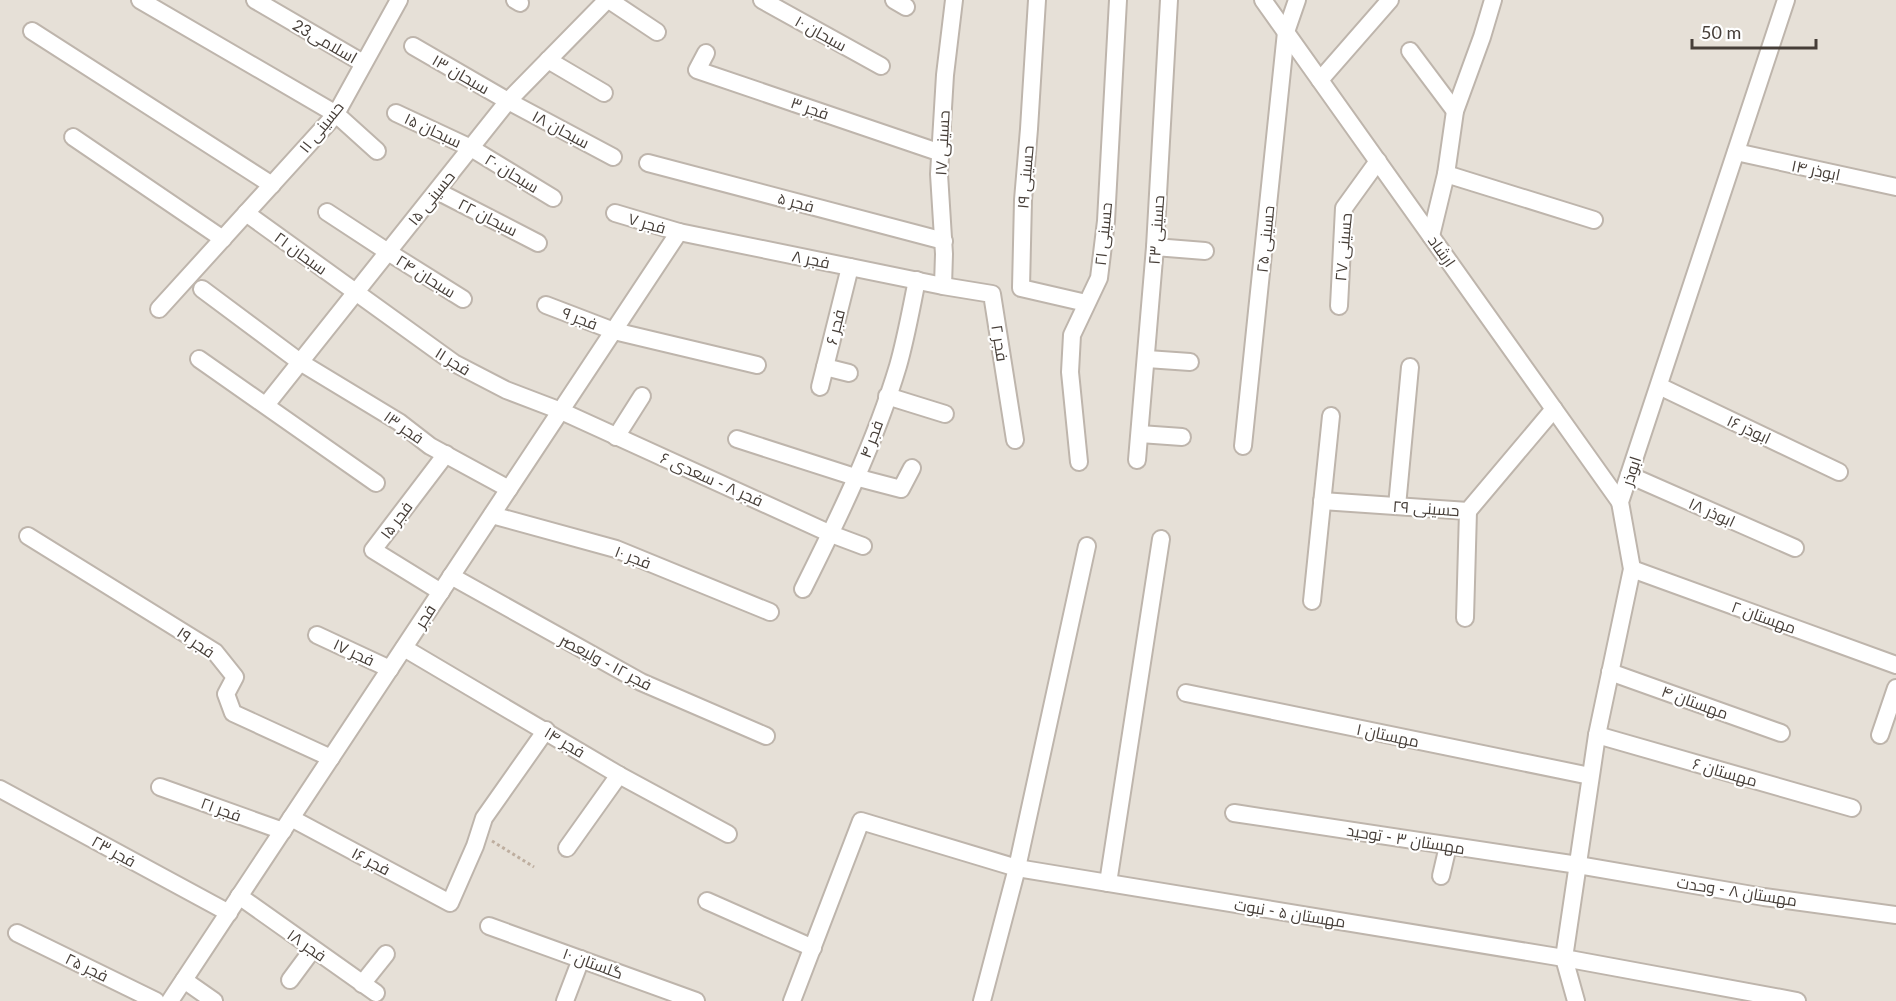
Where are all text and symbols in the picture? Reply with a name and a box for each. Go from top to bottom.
street label: سبحان ۱۰ [791,11,850,56]
scale bar [1692,12,1816,50]
street label: اسلامی23 [289,15,361,68]
text: 50 m [1701,21,1741,43]
street label: سبحان ۱۳ [428,50,493,99]
street label: فجر ۳ [788,92,832,124]
street label: حسینی ۱۱ [294,97,348,157]
street label: سبحان ۱۸ [528,106,593,153]
street label: سبحان ۱۵ [401,108,465,153]
street label: حسینی ۱۷ [930,110,955,176]
street label: حسینی ۱۹ [1012,144,1039,210]
street label: سبحان ۲۰ [481,149,543,198]
street label: ابوذر ۱۴ [1790,155,1842,185]
street label: حسینی ۱۵ [403,167,460,230]
street label: فجر ۵ [776,188,816,216]
street label: سبحان ۲۲ [455,194,521,241]
street label: حسینی ۲۳ [1144,195,1169,265]
street label: حسینی ۲۱ [1090,201,1117,267]
street label: حسینی ۲۵ [1252,204,1279,274]
street label: فجر ۷ [626,208,668,238]
street label: حسینی ۲۷ [1330,212,1357,282]
street label: سبحان ۲۱ [270,227,331,280]
street label: ارشاد [1424,231,1460,271]
street label: فجر ۸ [790,245,832,273]
street label: سبحان ۲۴ [392,250,459,303]
street label: فجر ۹ [559,302,601,334]
street label: فجر ۶ [821,307,849,347]
street label: فجر ۲ [987,323,1013,363]
street label: فجر ۱۱ [432,342,474,380]
street label: فجر ۱۳ [380,406,428,448]
street label: ابوذر ۱۶ [1724,410,1774,448]
street label: فجر ۴ [855,417,887,461]
street label: فجر ۸ - سعدی ۶ [657,447,767,512]
street label: ابوذر [1617,454,1645,489]
street label: ابوذر ۱۸ [1686,493,1738,531]
street label: حسینی ۲۹ [1392,496,1460,521]
street label: فجر ۱۵ [375,497,417,543]
street label: فجر ۱۰ [612,541,654,573]
street label: مهستان ۲ [1729,596,1799,639]
street label: فجر [409,600,440,632]
street label: فجر ۱۹ [173,622,219,662]
street label: فجر ۱۲ - ولیعصر [556,629,656,695]
street label: فجر ۱۷ [330,634,378,670]
street label: مهستان ۴ [1659,681,1731,724]
street label: مهستان ۱ [1355,719,1421,752]
street label: فجر ۱۴ [541,722,589,762]
street label: مهستان ۶ [1690,753,1760,792]
street label: فجر ۲۱ [198,792,244,826]
street label: مهستان ۳ - توحید [1345,820,1467,859]
street label: فجر ۲۳ [88,831,140,871]
street label: فجر ۱۶ [348,843,394,879]
street label: مهستان ۸ - وحدت [1675,872,1799,911]
street label: مهستان ۵ - نبوت [1233,894,1347,933]
street label: فجر ۱۸ [284,924,330,966]
street label: گلستان ۱۰ [560,943,626,984]
street label: فجر ۲۵ [62,948,112,986]

